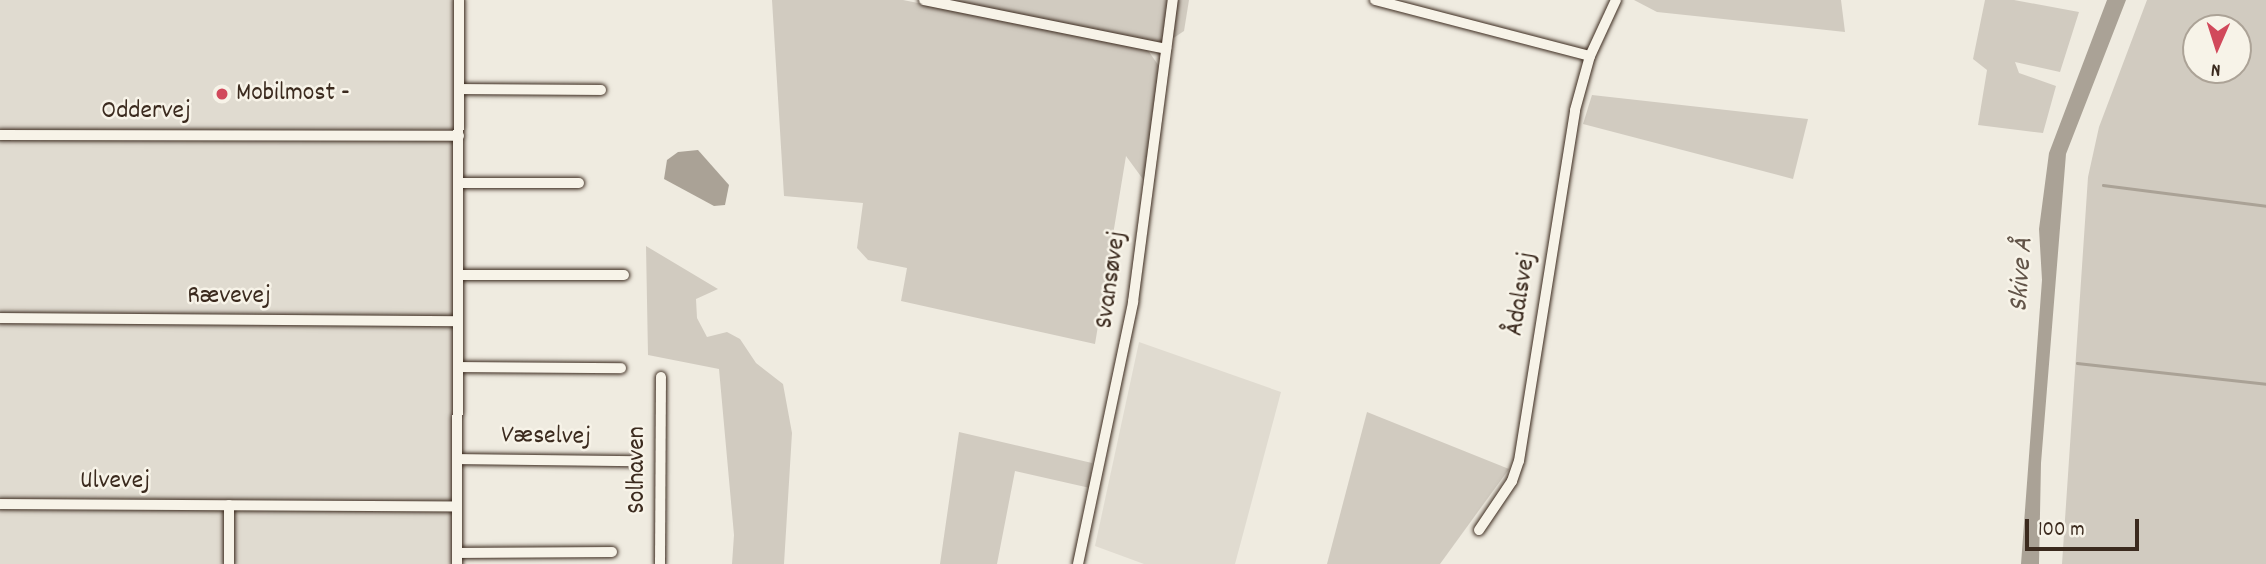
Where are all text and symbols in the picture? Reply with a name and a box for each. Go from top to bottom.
north arrow [2182,14,2252,84]
text: N [2211,55,2221,82]
place label: Mobilmost - [236,78,350,110]
marker: Mobilmost - [214,86,230,102]
street label: Oddervej [101,96,191,128]
street label: Svansøvej [1090,229,1134,331]
water label: Skive Å [2004,237,2042,313]
street label: Ådalsvej [1500,250,1544,338]
street label: Rævevej [187,281,271,313]
street label: Væselvej [501,421,591,453]
street label: Solhaven [622,426,654,514]
street label: Ulvevej [80,466,150,498]
scale bar [2028,504,2142,548]
text: 100 m [2038,516,2085,546]

